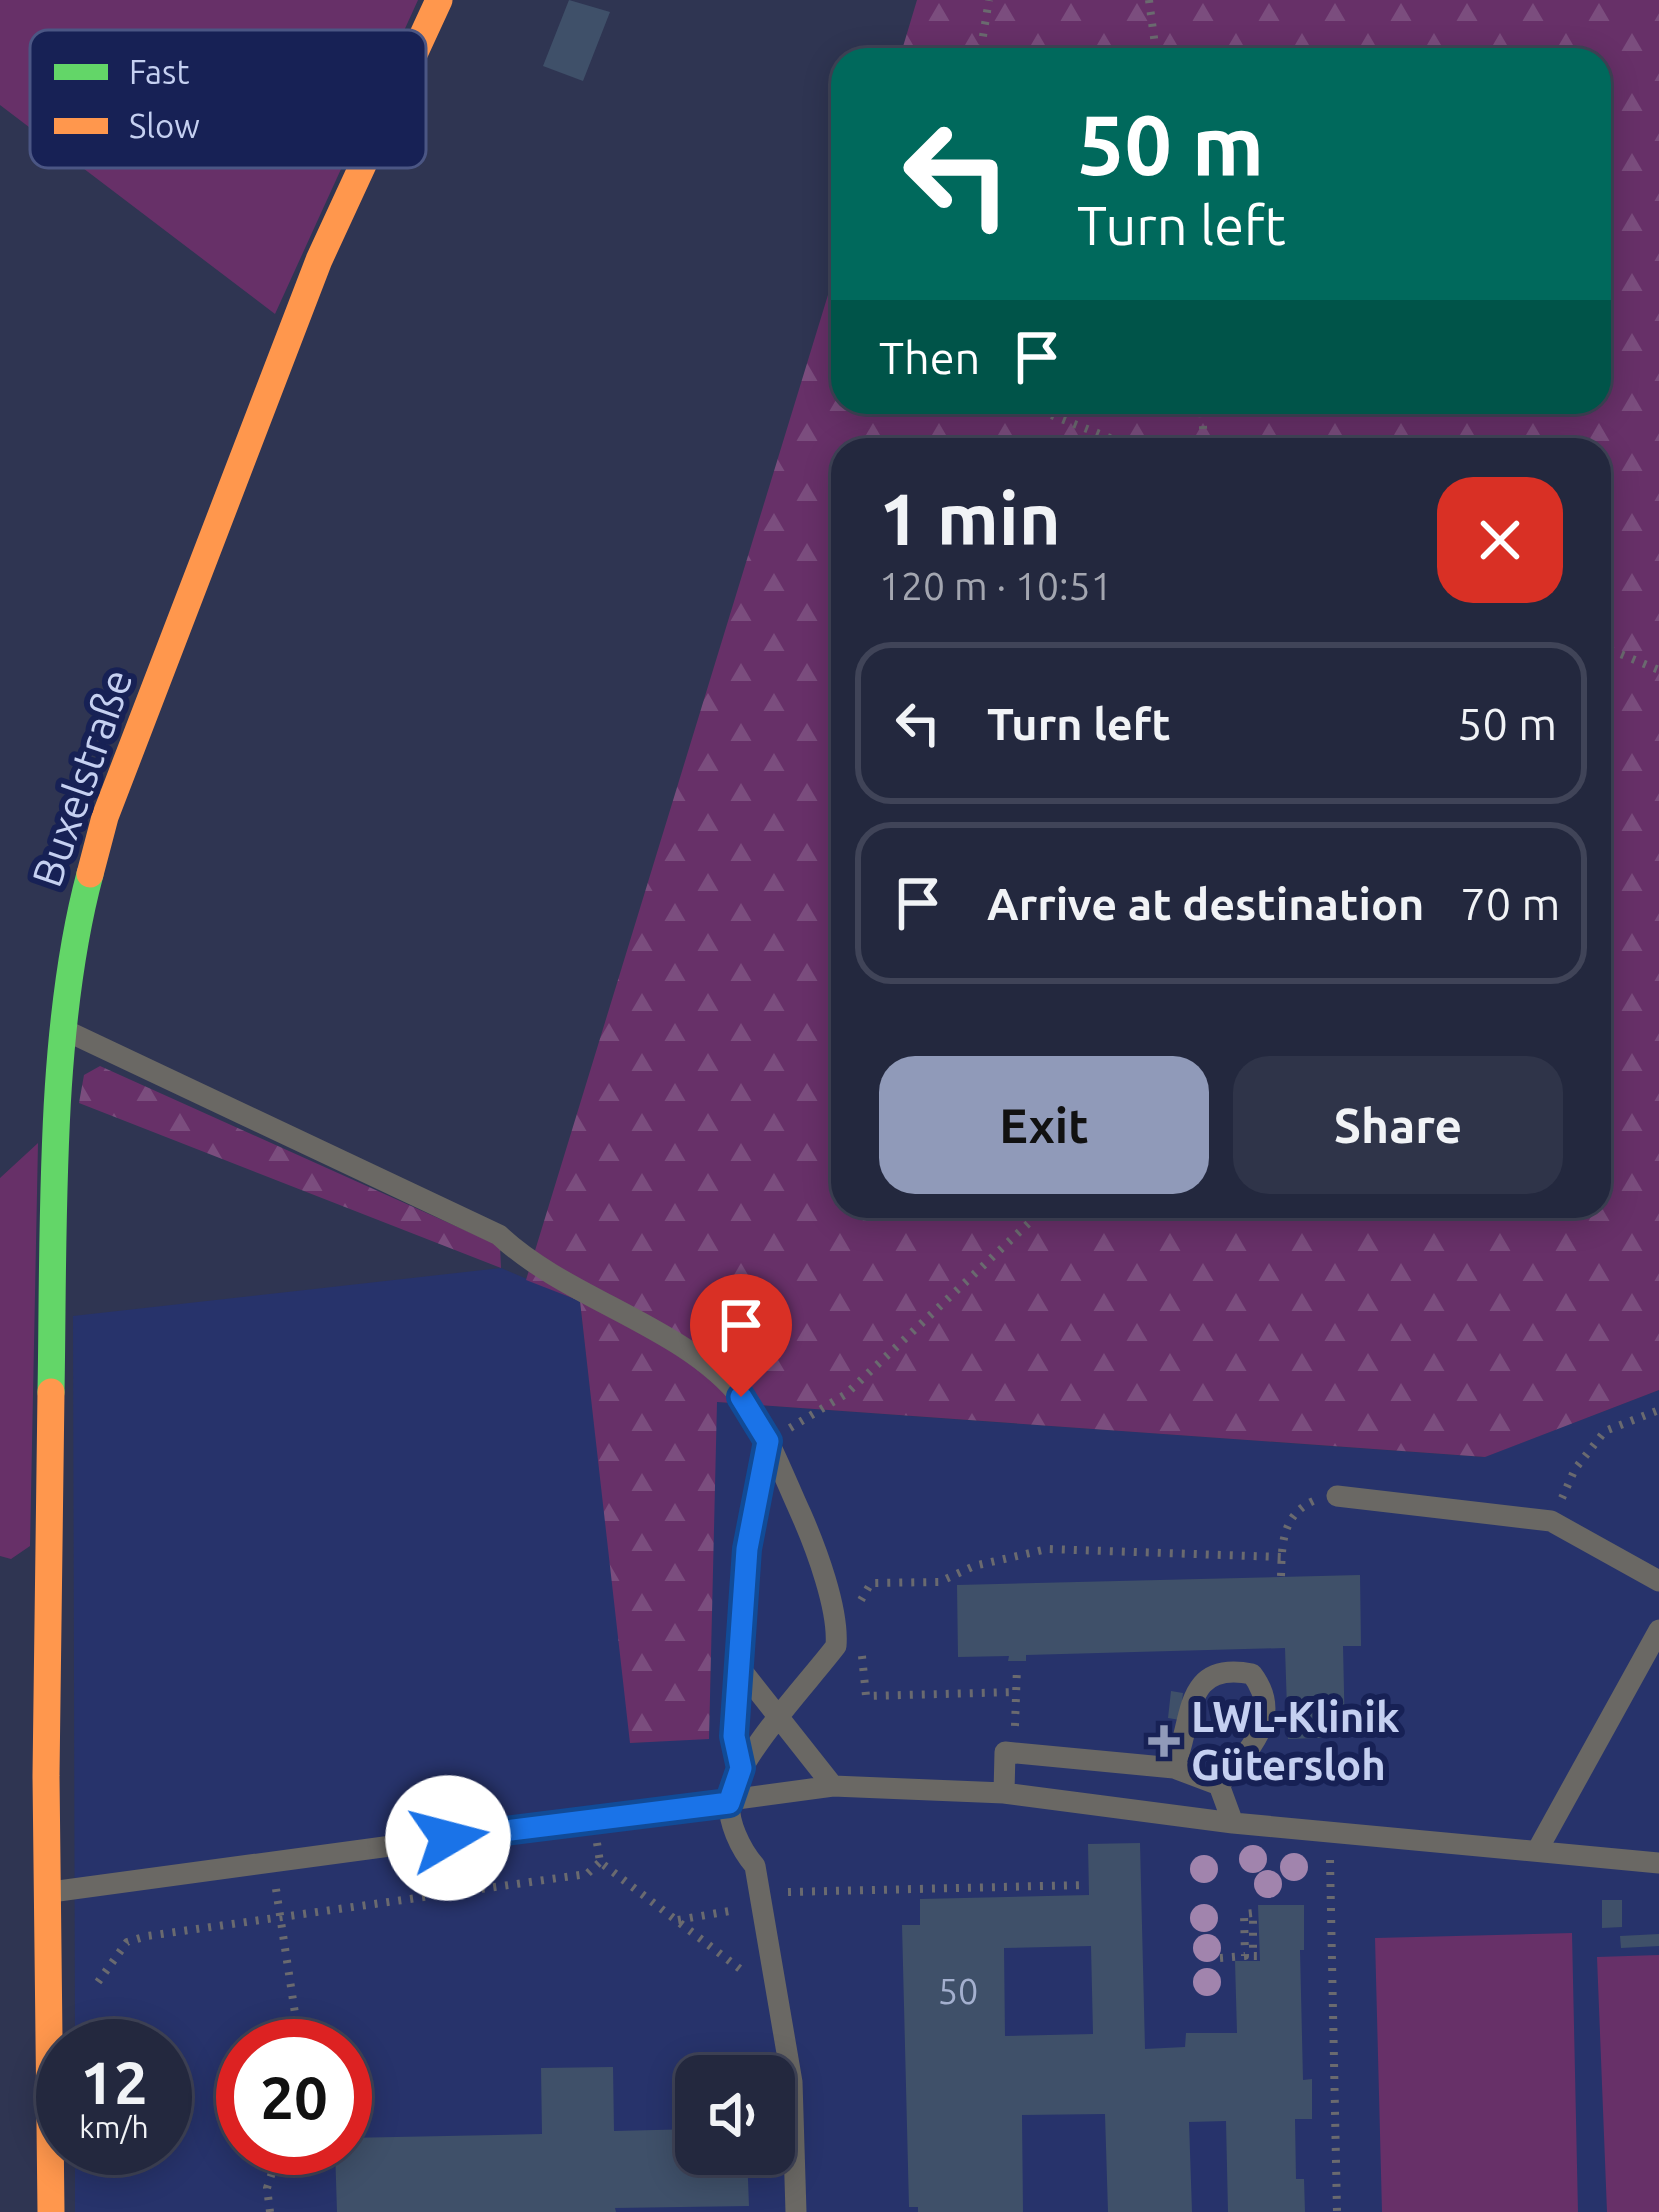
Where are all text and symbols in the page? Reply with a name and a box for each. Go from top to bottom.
legend [30,30,426,168]
text: Fast [129,53,189,90]
icon: left [879,96,1035,252]
text: 50 m [1077,97,1264,191]
text: Slow [129,107,200,144]
text: Turn left [1077,195,1286,255]
icon: arrive [1004,324,1070,390]
text: Then [879,332,980,383]
button: close [1437,477,1563,603]
text: 1 min [879,478,1061,559]
text: 120 m · 10:51 [879,564,1113,607]
street label: Buxelstraße [22,663,141,892]
icon: left [885,690,951,756]
text: Turn left [987,698,1171,749]
text: 50 m [1457,698,1557,749]
icon: arrive [885,870,951,936]
text: Arrive at destination [987,878,1424,929]
text: 70 m [1460,878,1560,929]
button: Exit [879,1056,1209,1194]
button: Share [1233,1056,1563,1194]
pin [690,1274,792,1397]
icon: arrive [708,1292,774,1358]
place label: LWL-Klinik Gütersloh [1191,1693,1400,1788]
marker: LWL-Klinik Gütersloh [1148,1725,1180,1757]
position arrow [385,1775,511,1901]
house number: 50 [938,1970,978,2011]
speed limit sign: 20 [216,2019,372,2175]
text: 12 [80,2048,148,2115]
map controls [675,2055,795,2175]
button: sound [675,2055,795,2175]
text: km/h [79,2110,149,2144]

